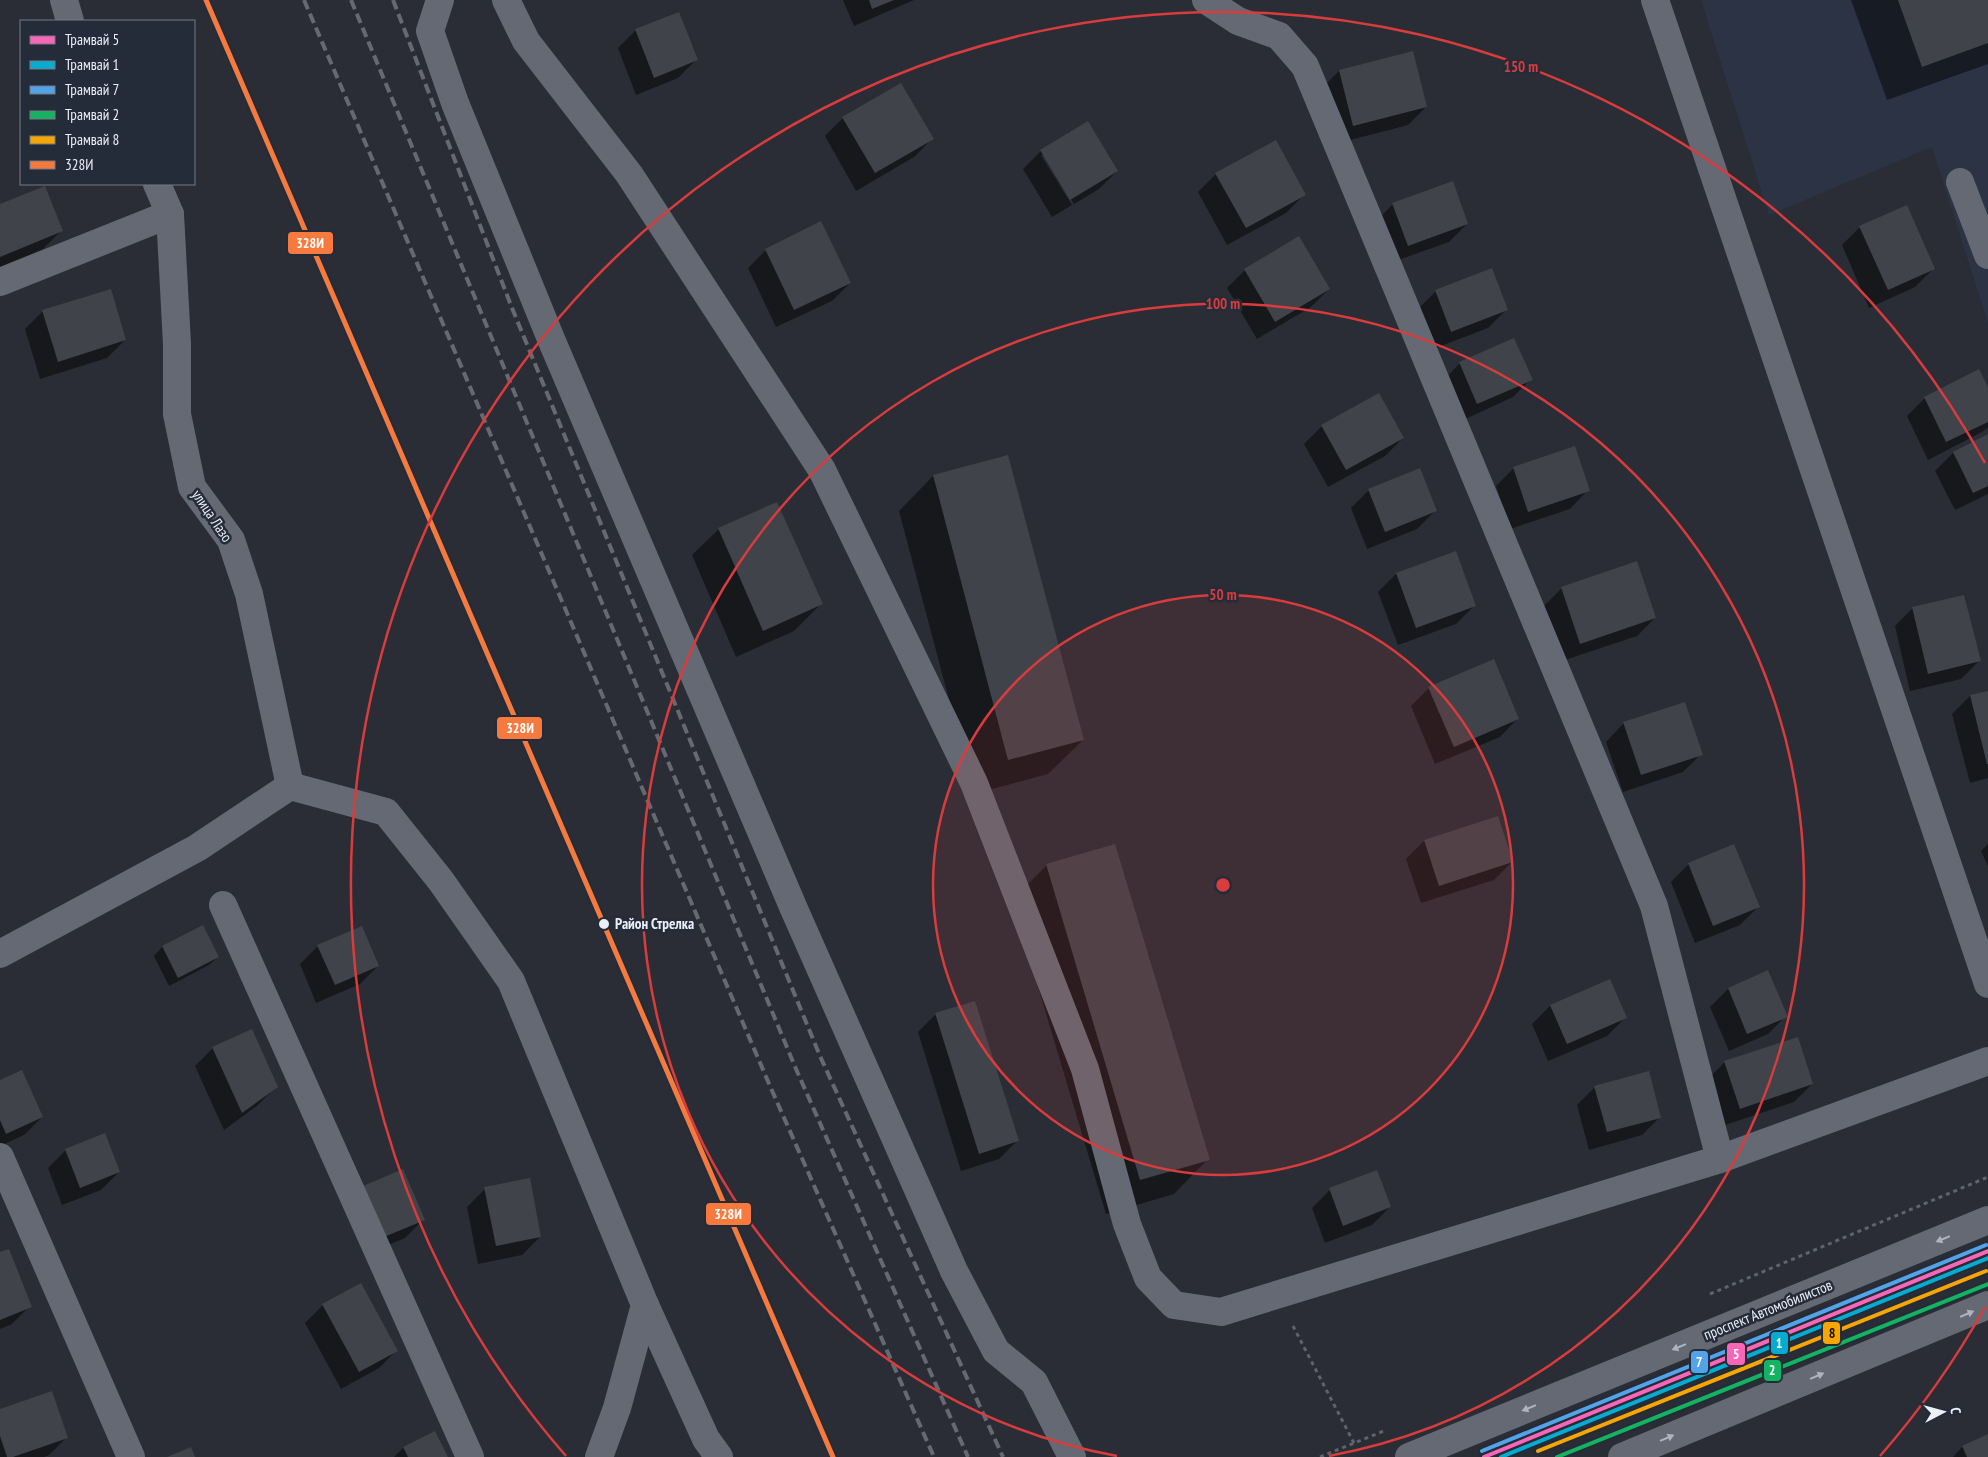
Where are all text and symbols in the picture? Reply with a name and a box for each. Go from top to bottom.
legend [20,20,195,185]
text: Трамвай 5 [65,30,119,49]
text: Трамвай 1 [65,55,119,74]
text: 150 m [1504,57,1538,76]
text: Трамвай 7 [65,80,119,99]
text: Трамвай 2 [65,105,119,124]
text: Трамвай 8 [65,130,119,149]
text: 328И [65,155,93,174]
line badge: 328И [287,231,334,255]
text: 328И [296,234,324,252]
text: 100 m [1206,294,1240,313]
street label: улица Лазо [188,486,237,546]
text: 50 m [1209,585,1237,604]
line badge: 328И [496,716,543,740]
text: 328И [506,719,534,737]
centre of rings [1214,876,1232,894]
place label: Район Стрелка [615,914,694,933]
marker: Район Стрелка [597,917,611,931]
line badge: 328И [705,1202,752,1226]
text: 328И [714,1205,742,1223]
one-way arrow [1936,1235,1950,1243]
street label: проспект Автомобилистов [1701,1275,1835,1344]
one-way arrow [1960,1310,1975,1317]
line badge: 8 [1822,1321,1841,1345]
text: 8 [1829,1324,1835,1342]
line badge: 1 [1770,1331,1789,1355]
text: 1 [1776,1334,1782,1352]
line badge: 5 [1726,1342,1746,1366]
one-way arrow [1672,1343,1686,1351]
text: 5 [1733,1345,1739,1363]
line badge: 7 [1690,1350,1709,1374]
text: 7 [1696,1353,1703,1371]
line badge: 2 [1763,1359,1782,1382]
text: 2 [1769,1361,1775,1379]
one-way arrow [1810,1372,1825,1380]
north arrow [1918,1387,1968,1437]
one-way arrow [1522,1405,1536,1413]
text: С [1947,1407,1965,1415]
one-way arrow [1660,1434,1674,1442]

